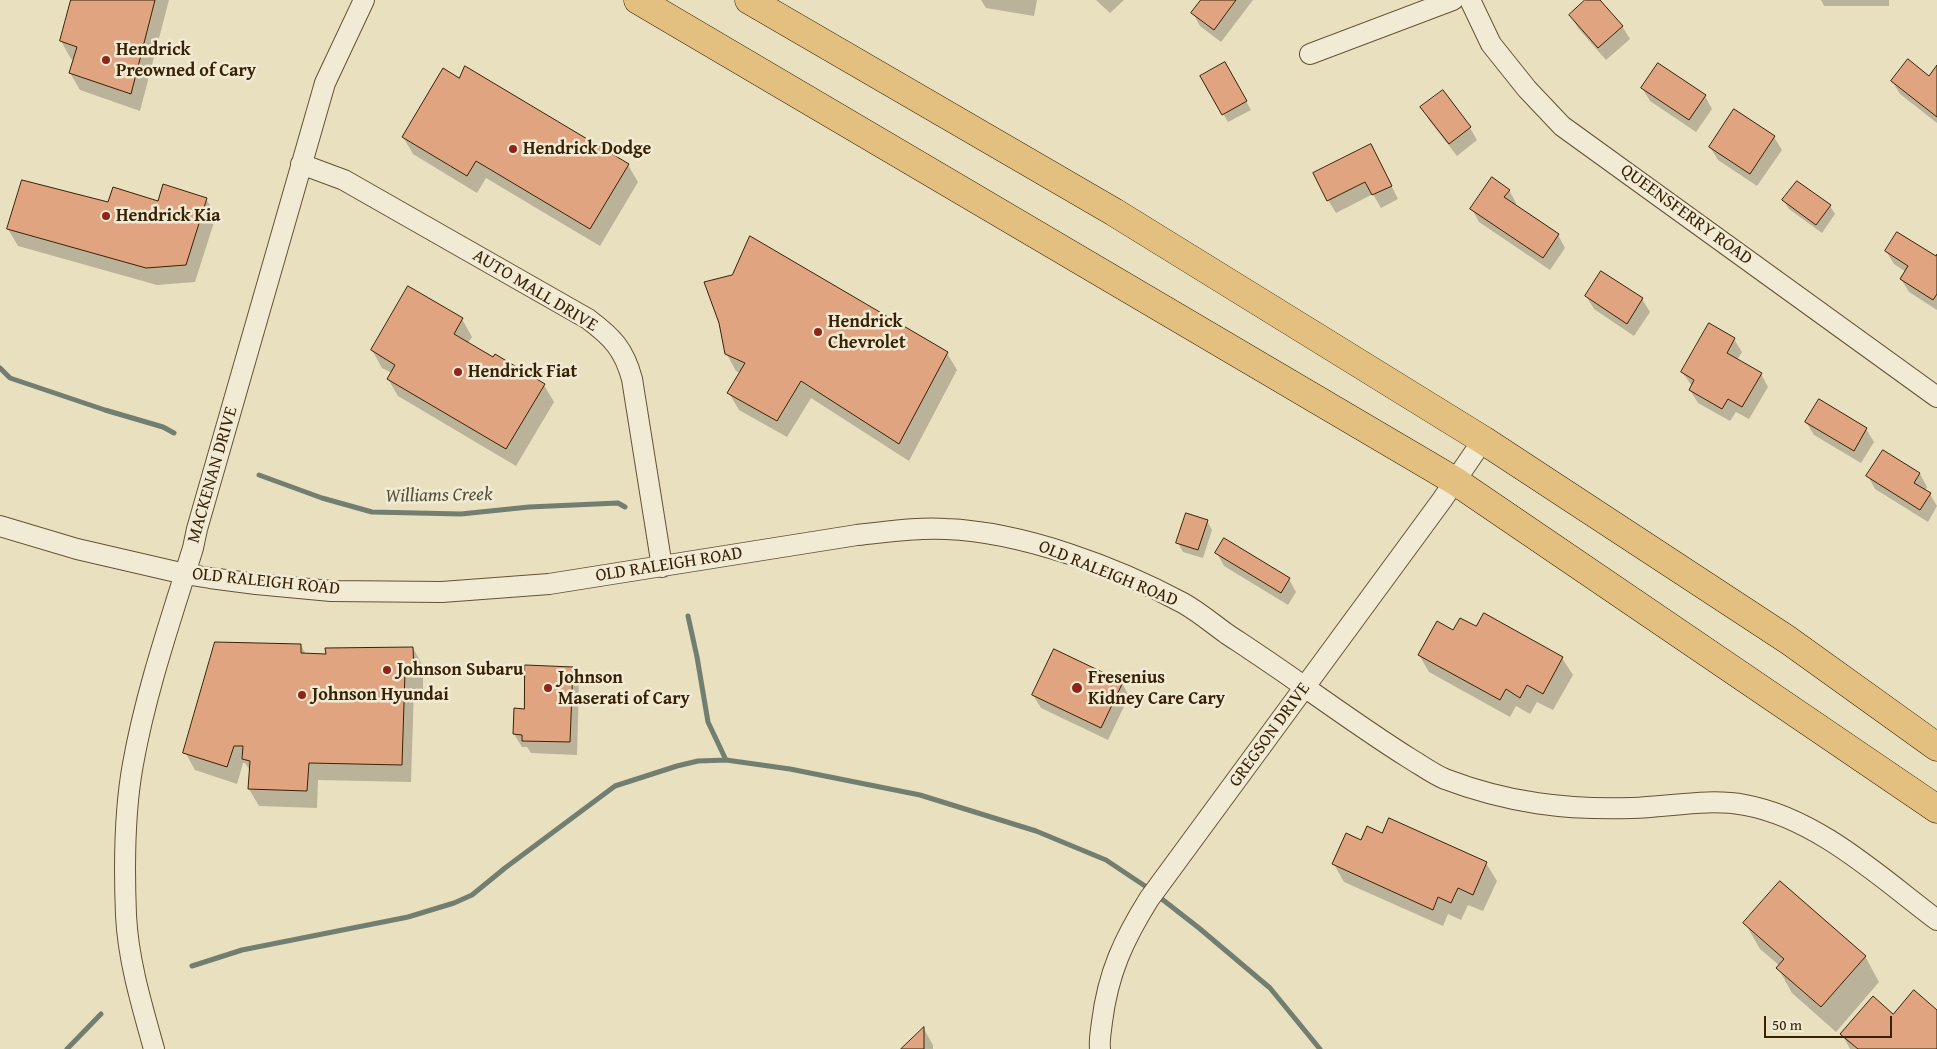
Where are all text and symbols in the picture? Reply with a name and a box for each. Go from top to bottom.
place label: Hendrick Preowned of Cary [116,39,256,82]
marker: Hendrick Preowned of Cary [100,54,112,66]
place label: Hendrick Dodge [523,138,651,160]
marker: Hendrick Dodge [507,143,519,155]
street label: QUEENSFERRY ROAD [1616,160,1756,270]
place label: Hendrick Kia [116,205,221,227]
marker: Hendrick Kia [100,210,112,222]
street label: AUTO MALL DRIVE [469,245,601,337]
place label: Hendrick Chevrolet [828,311,906,354]
marker: Hendrick Chevrolet [812,326,824,338]
place label: Hendrick Fiat [468,361,577,383]
marker: Hendrick Fiat [452,366,464,378]
street label: MACKENAN DRIVE [183,404,243,546]
water label: Williams Creek [385,484,493,508]
street label: OLD RALEIGH ROAD [1035,536,1181,612]
street label: OLD RALEIGH ROAD [594,543,744,587]
street label: OLD RALEIGH ROAD [191,564,341,600]
place label: Johnson Subaru [397,659,523,681]
marker: Johnson Subaru [381,664,393,676]
place label: Johnson Maserati of Cary [558,667,690,710]
place label: Fresenius Kidney Care Cary [1088,667,1225,710]
street label: GREGSON DRIVE [1225,679,1315,791]
marker: Fresenius Kidney Care Cary [1070,681,1084,695]
marker: Johnson Maserati of Cary [542,682,554,694]
place label: Johnson Hyundai [312,684,449,706]
marker: Johnson Hyundai [296,689,308,701]
scale bar [1767,1006,1894,1038]
text: 50 m [1772,1014,1802,1035]

